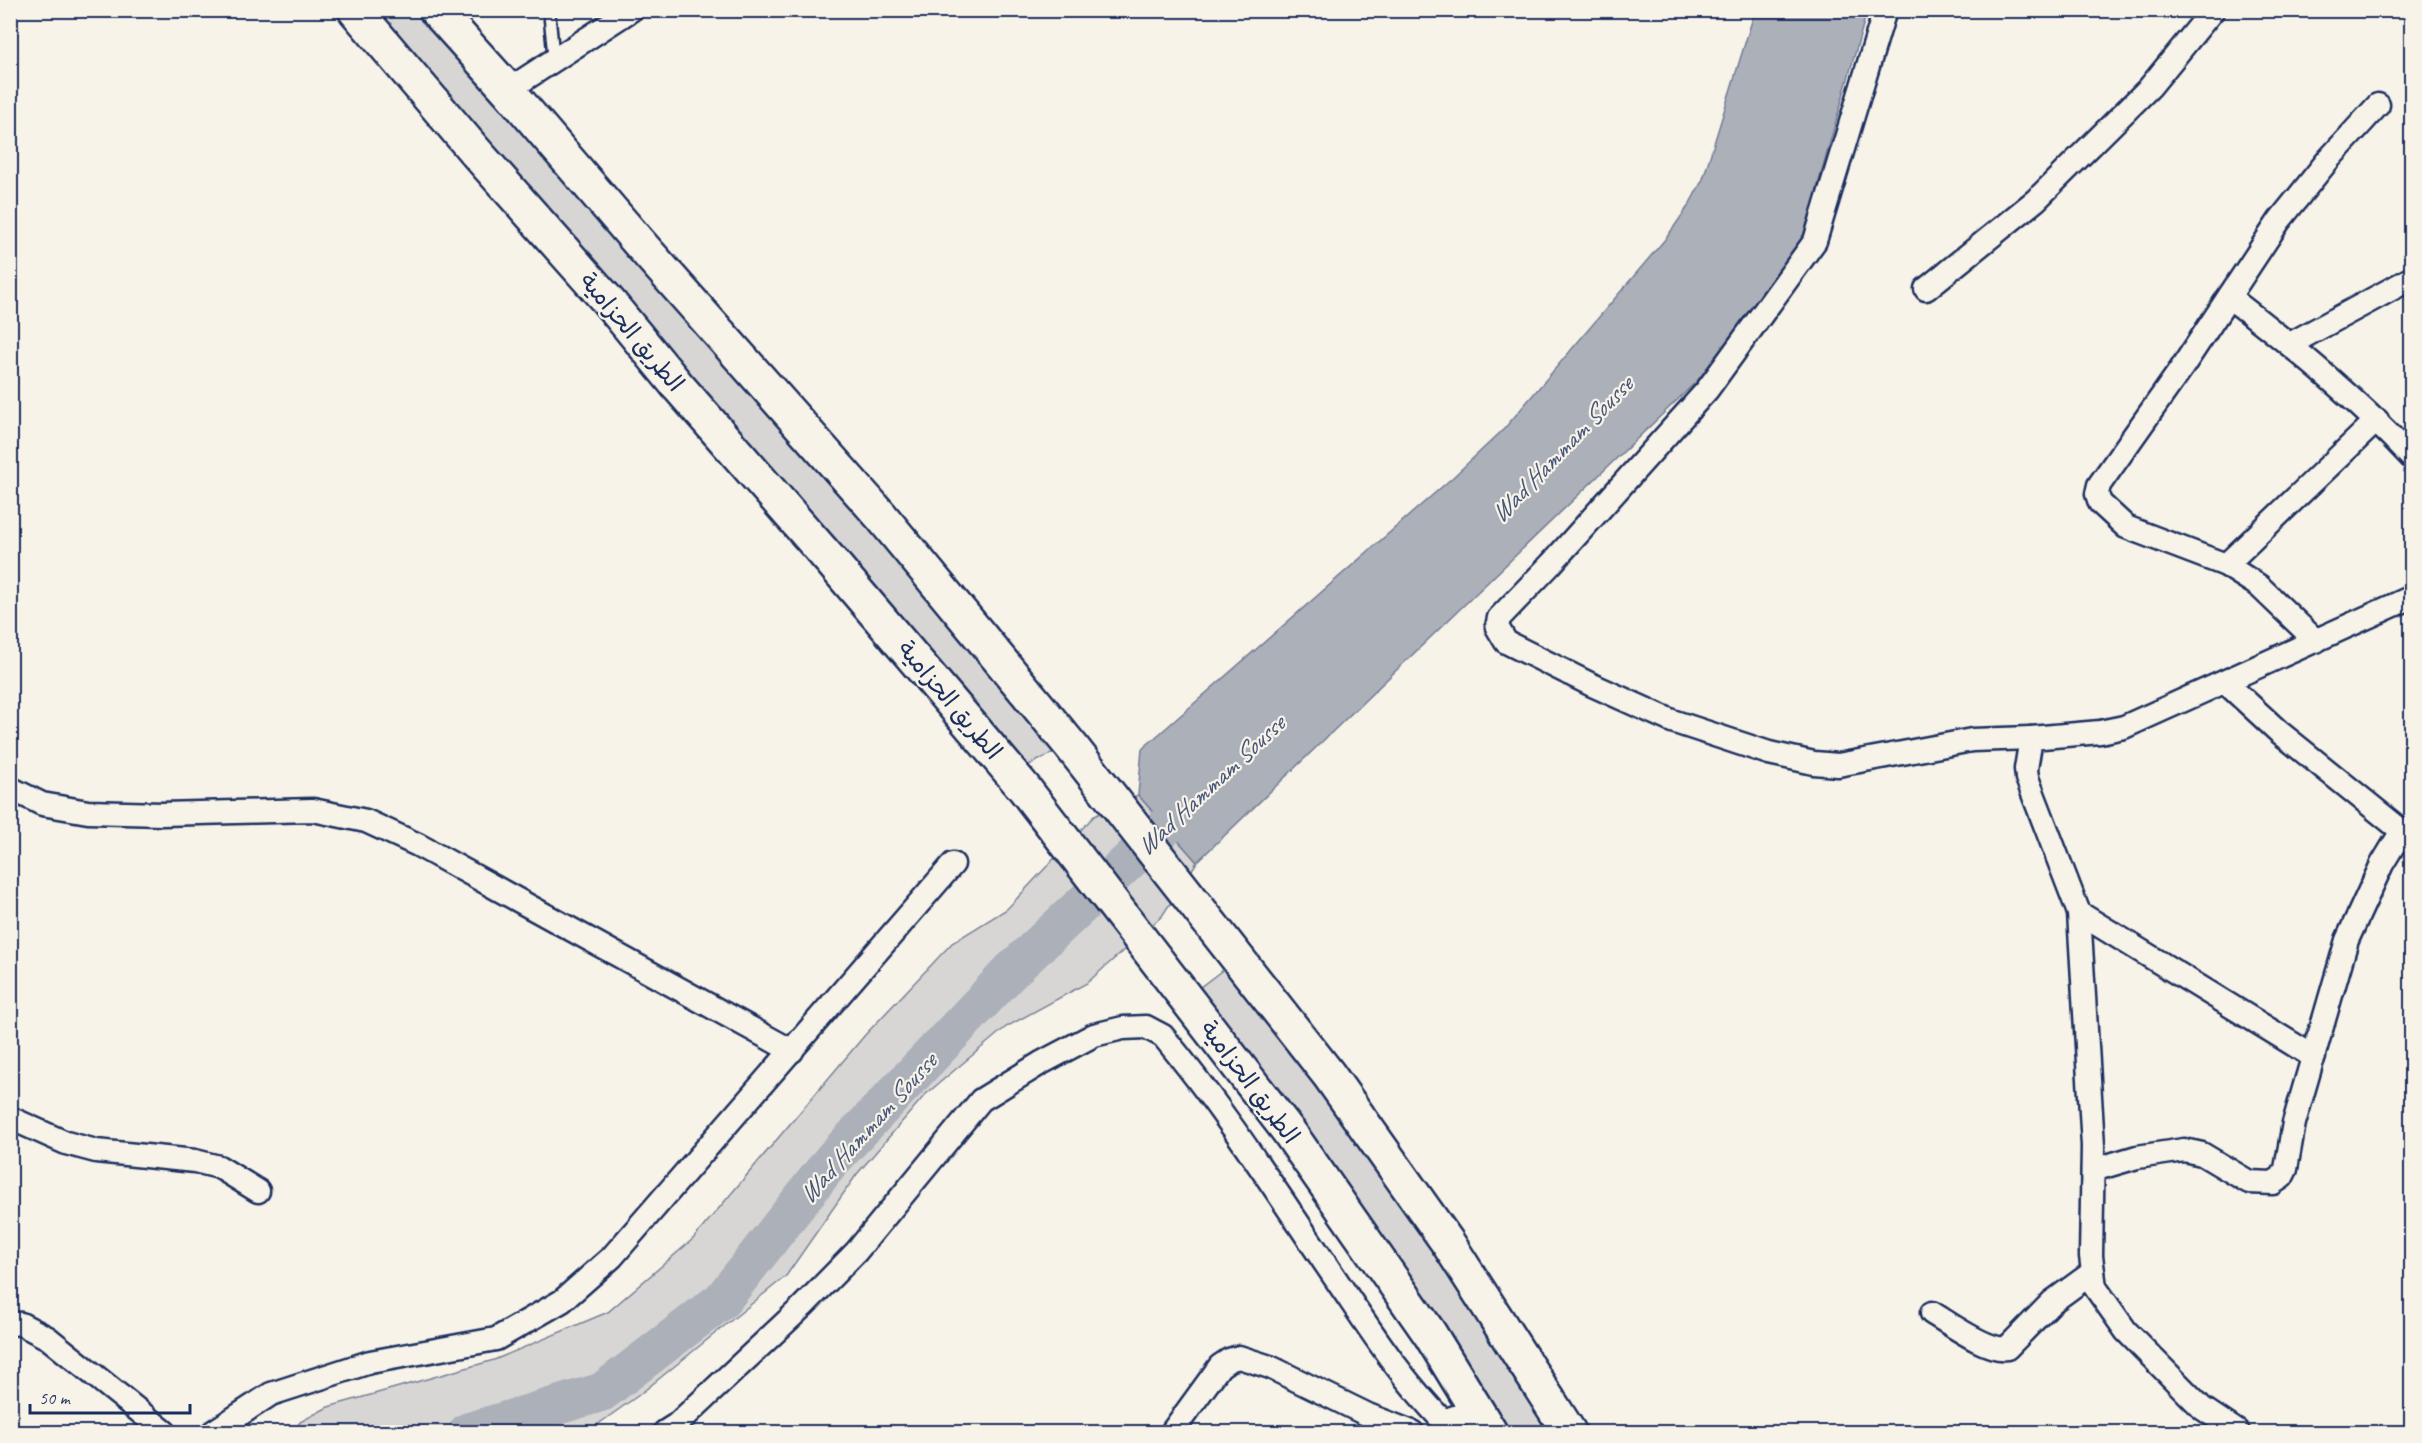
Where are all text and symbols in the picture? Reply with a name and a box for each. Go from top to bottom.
street label: الطريق الحزامية [573,266,691,398]
water label: Wad Hammam Sousse [1483,367,1642,530]
street label: الطريق الحزامية [891,634,1009,766]
water label: Wad Hammam Sousse [1129,706,1294,863]
street label: الطريق الحزامية [1194,1014,1306,1150]
water label: Wad Hammam Sousse [791,1044,946,1210]
scale bar [30,1377,190,1415]
text: 50 m [39,1387,72,1409]

